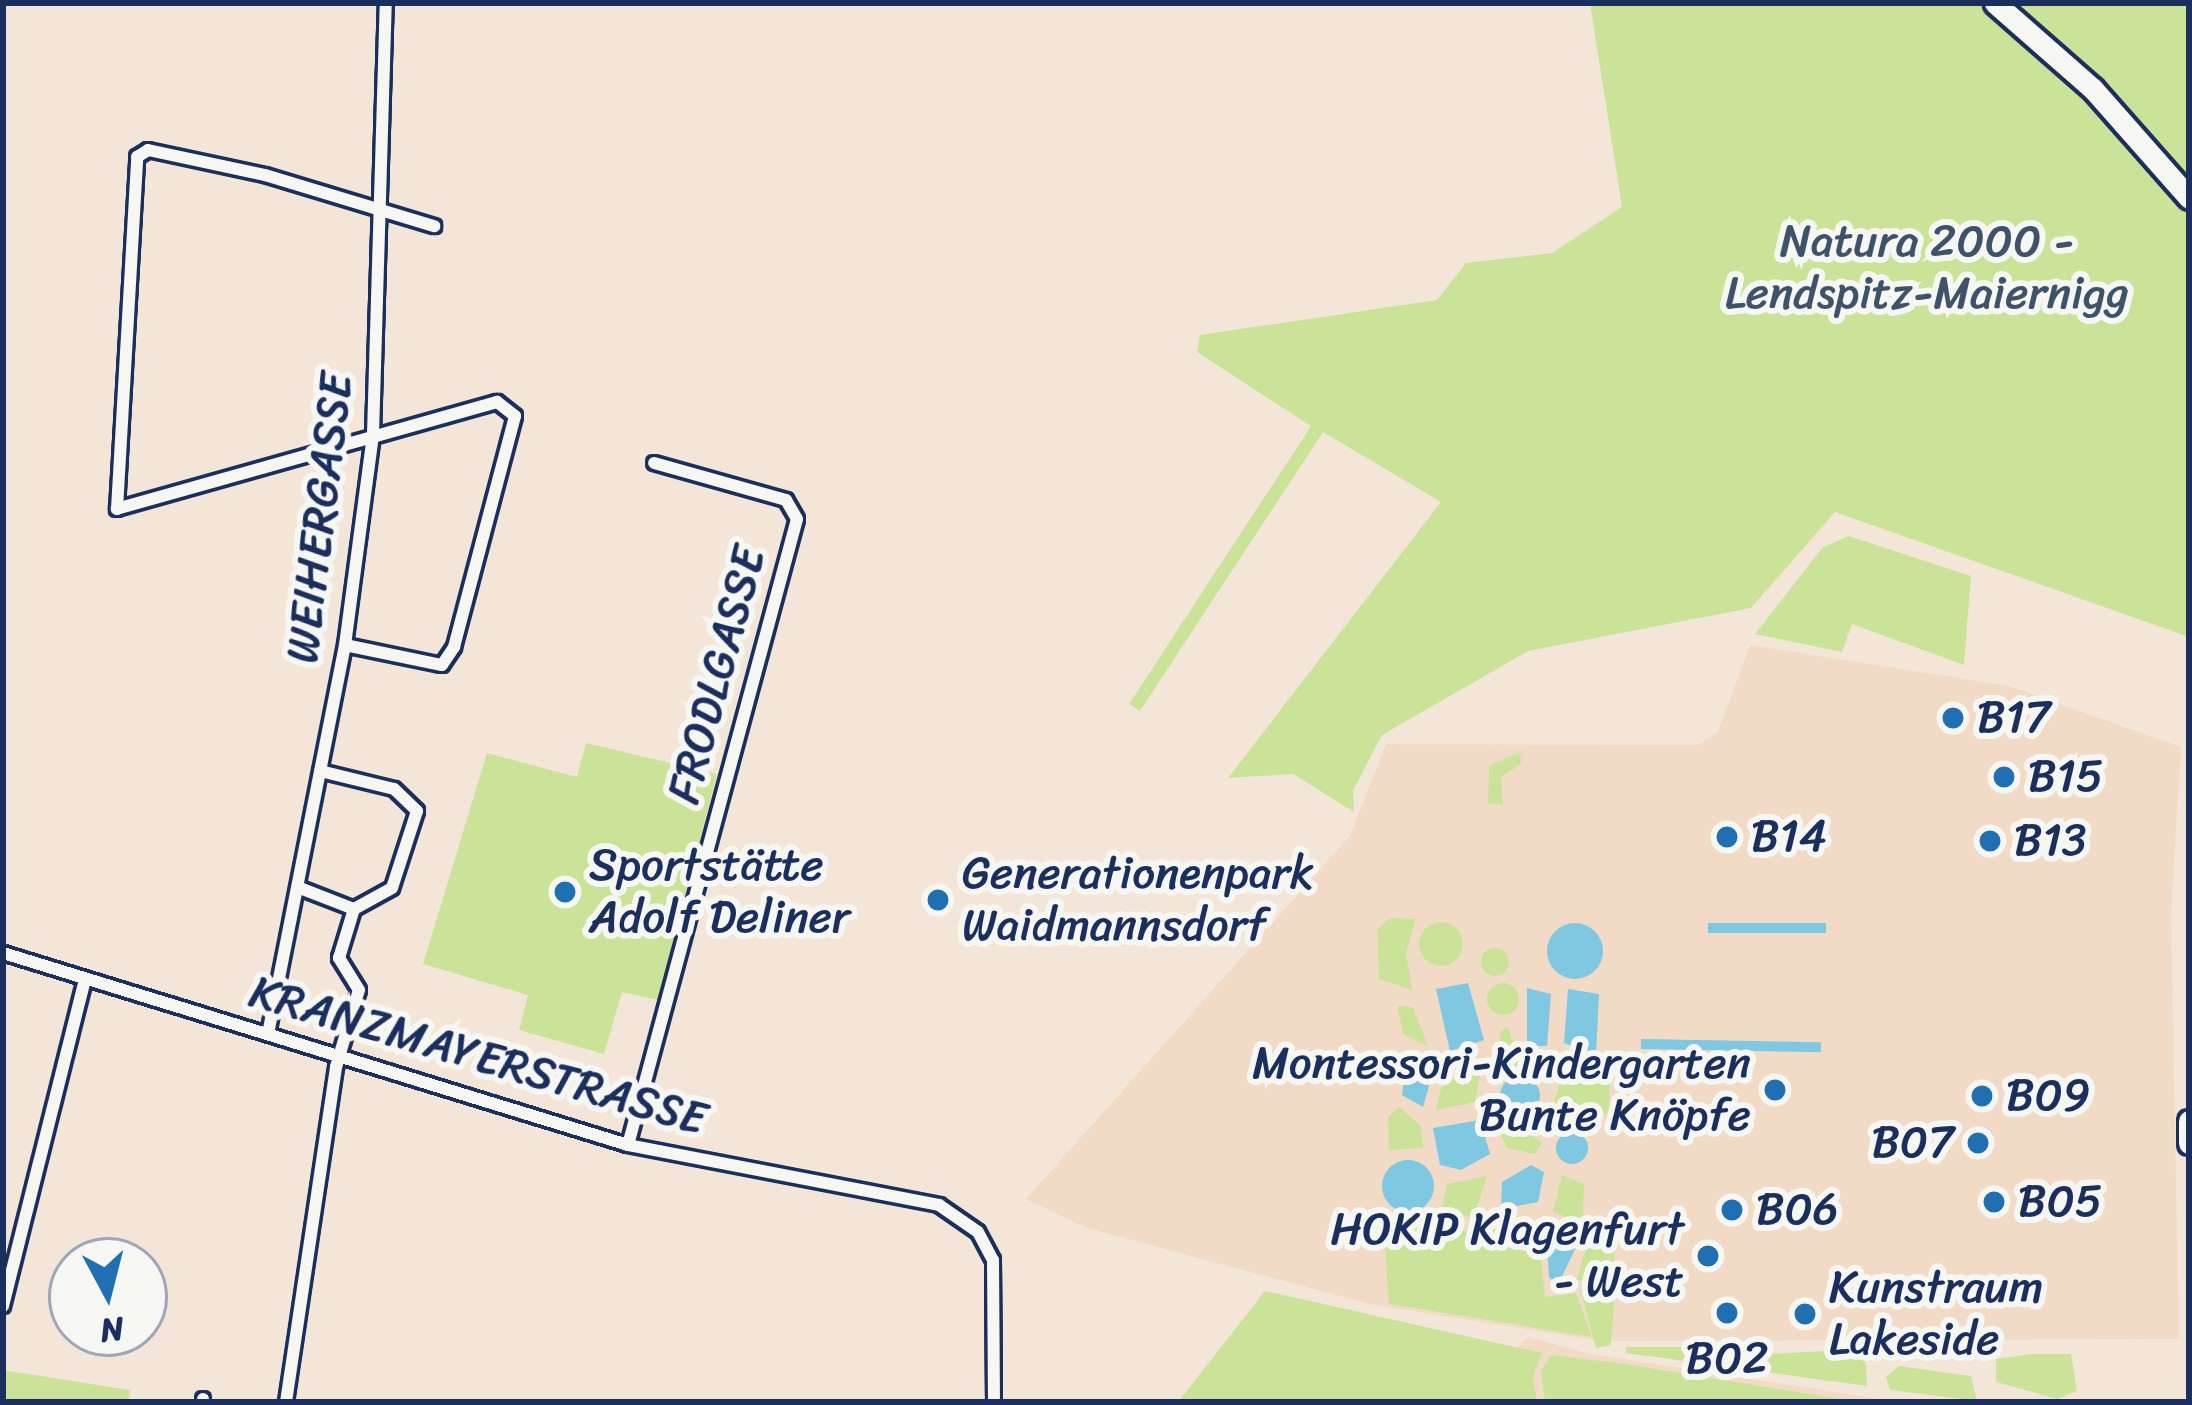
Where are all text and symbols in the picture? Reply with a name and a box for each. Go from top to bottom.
park label: Natura 2000 - Lendspitz-Maiernigg [1725,215,2129,321]
street label: WEIHERGASSE [275,370,365,666]
street label: FRODLGASSE [657,541,777,809]
place label: B17 [1977,691,2050,745]
marker: B17 [1940,705,1966,731]
place label: B15 [2028,750,2103,804]
marker: B15 [1991,764,2017,790]
place label: B14 [1751,810,1827,864]
place label: B13 [2014,814,2086,868]
marker: B14 [1714,824,1740,850]
marker: B13 [1977,828,2003,854]
place label: Sportstätte Adolf Deliner [589,839,849,945]
place label: Generationenpark Waidmannsdorf [962,847,1314,953]
marker: Sportstätte Adolf Deliner [552,879,578,905]
marker: Generationenpark Waidmannsdorf [925,887,951,913]
street label: KRANZMAYERSTRASSE [244,965,712,1147]
place label: Montessori-Kindergarten Bunte Knöpfe [1252,1037,1751,1143]
place label: B09 [2006,1069,2090,1123]
marker: Montessori-Kindergarten Bunte Knöpfe [1762,1077,1788,1103]
marker: B09 [1969,1083,1995,1109]
place label: B07 [1871,1116,1954,1170]
marker: B07 [1965,1130,1991,1156]
place label: B05 [2018,1175,2102,1229]
place label: B06 [1756,1183,1838,1237]
marker: B05 [1981,1189,2007,1215]
marker: B06 [1719,1197,1745,1223]
place label: HOKIP Klagenfurt - West [1331,1203,1684,1309]
north arrow [48,1237,168,1357]
marker: HOKIP Klagenfurt - West [1695,1243,1721,1269]
place label: Kunstraum Lakeside [1829,1261,2043,1367]
text: N [97,1300,127,1360]
marker: B02 [1714,1300,1740,1326]
marker: Kunstraum Lakeside [1792,1301,1818,1327]
place label: B02 [1686,1332,1768,1386]

